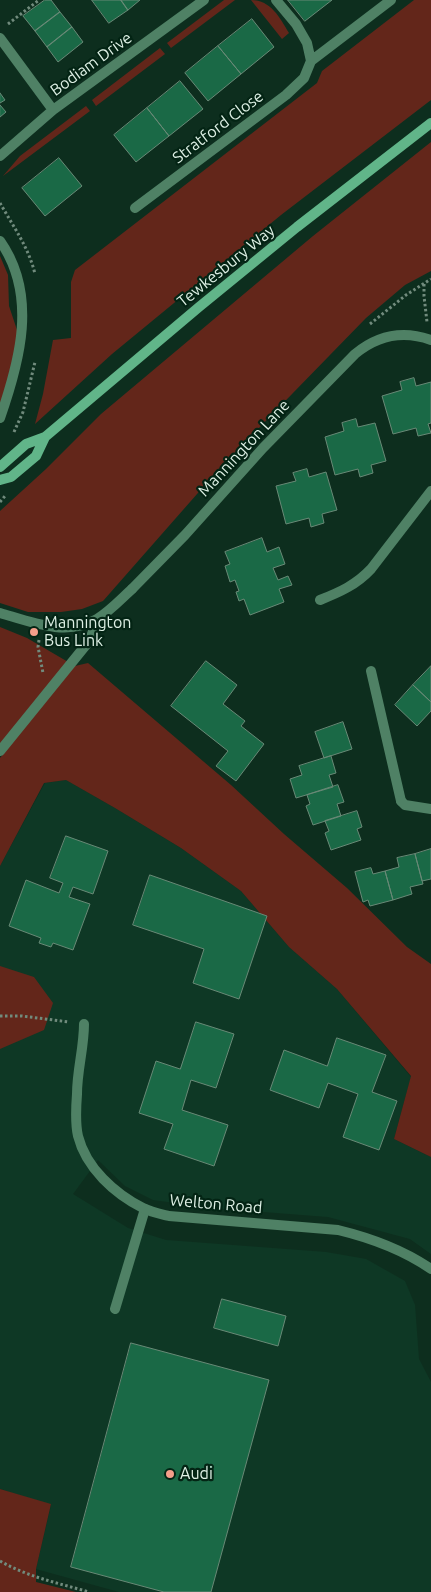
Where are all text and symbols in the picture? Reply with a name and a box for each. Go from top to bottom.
street label: Bodiam Drive [46,28,136,100]
street label: Stratford Close [169,87,267,167]
street label: Tewkesbury Way [173,221,279,311]
street label: Mannington Lane [194,396,294,500]
place label: Mannington Bus Link [44,613,131,651]
marker: Mannington Bus Link [28,626,40,638]
street label: Welton Road [169,1190,263,1218]
place label: Audi [180,1464,213,1484]
marker: Audi [164,1468,176,1480]

